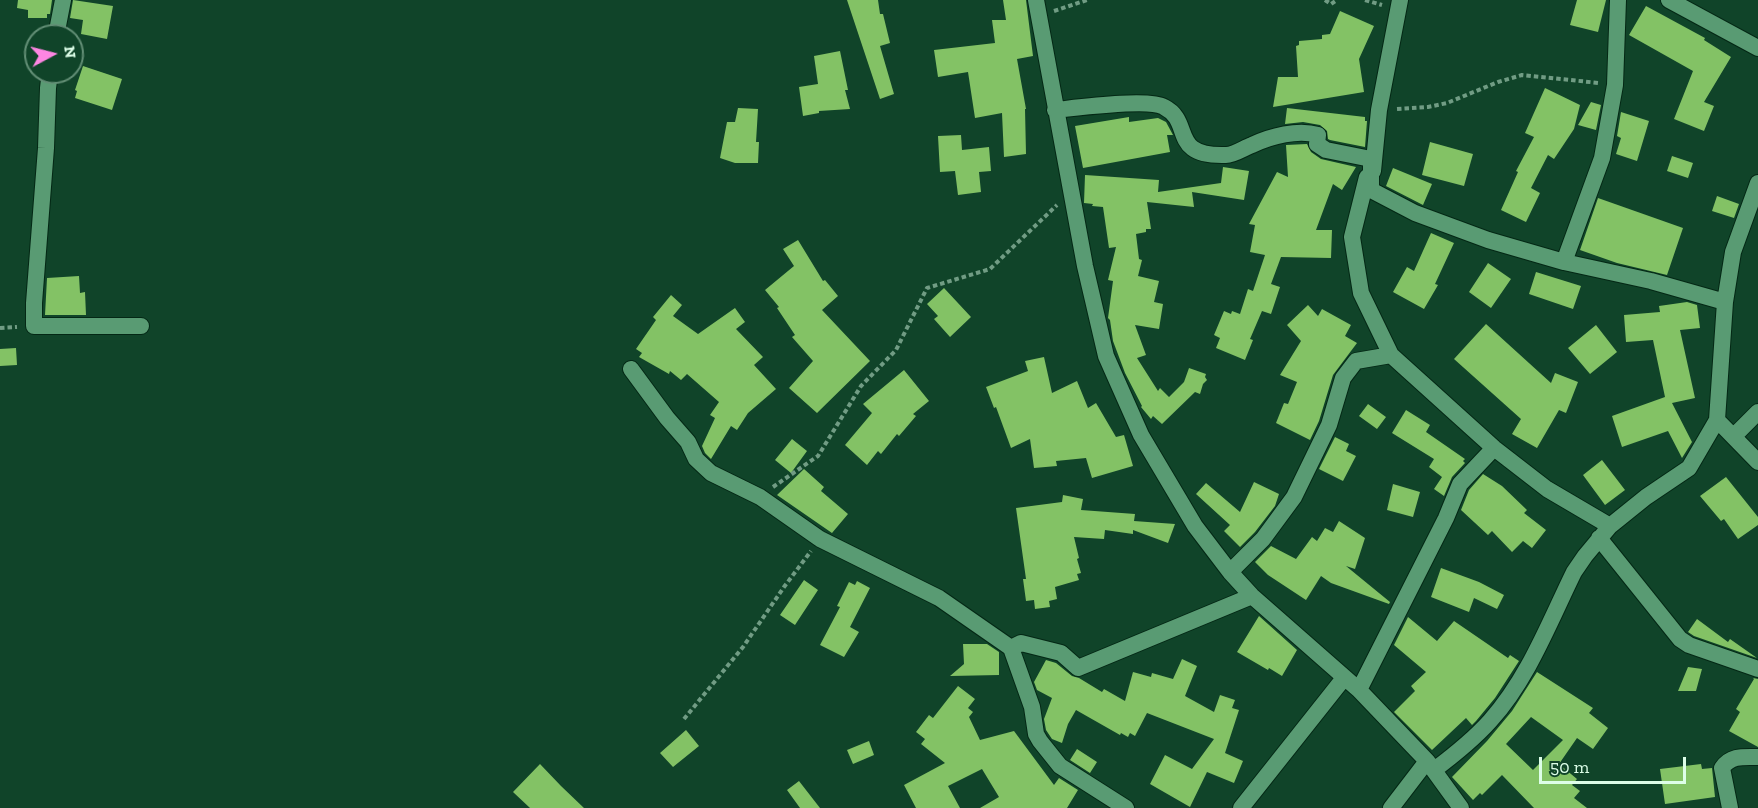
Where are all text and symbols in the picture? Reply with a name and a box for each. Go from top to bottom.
north arrow [24,24,84,84]
text: N [60,45,81,59]
scale bar [1542,745,1689,783]
text: 50 m [1550,756,1589,778]

